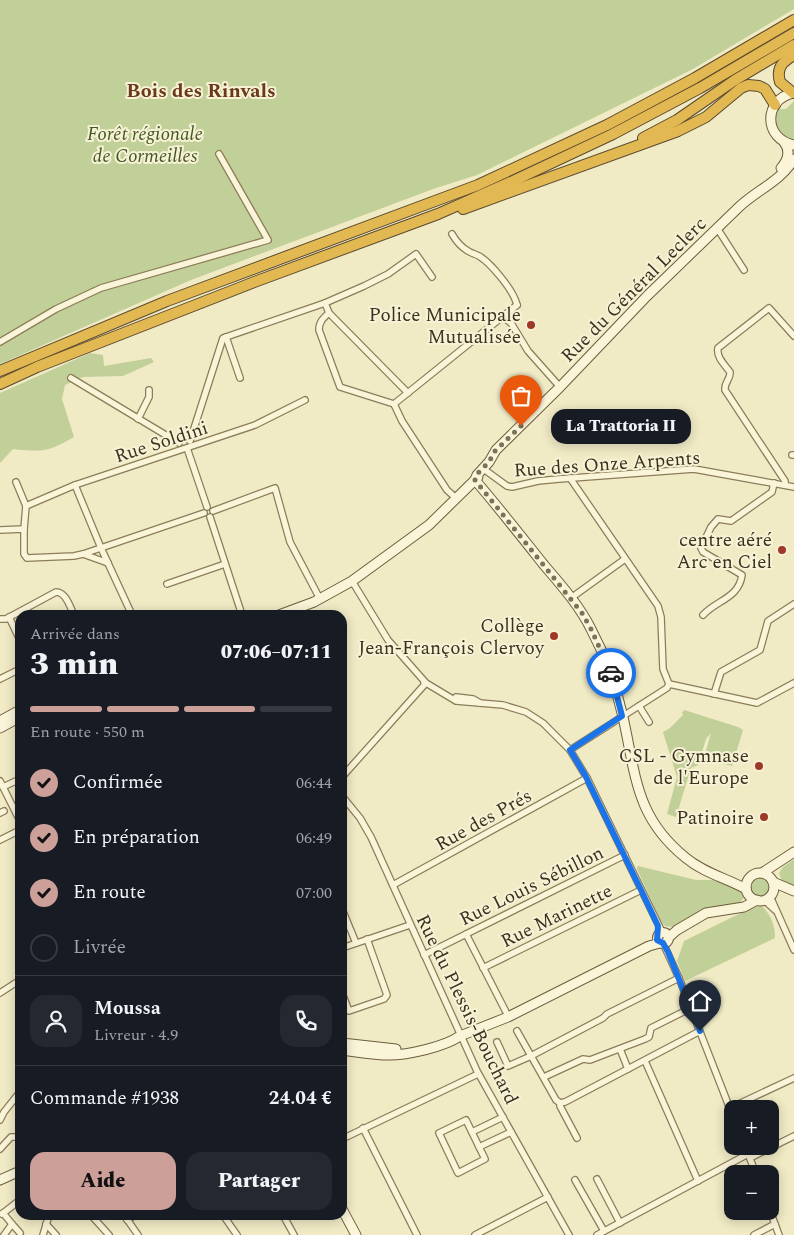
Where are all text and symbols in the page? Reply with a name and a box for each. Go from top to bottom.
district label: Bois des Rinvals [126,76,276,106]
park label: Forêt régionale de Cormeilles [87,120,203,171]
street label: Rue du Général Leclerc [554,210,714,370]
place label: Police Municipale Mutualisée [369,301,521,352]
marker: Police Municipale Mutualisée [525,319,537,331]
pin [500,375,542,426]
icon: bag [507,382,535,410]
callout: La Trattoria II [551,408,691,444]
street label: Rue Soldini [111,414,212,471]
text: La Trattoria II [566,414,676,438]
street label: Rue des Onze Arpents [513,444,701,485]
place label: centre aéré Arc en Ciel [677,526,772,577]
marker: centre aéré Arc en Ciel [776,544,788,556]
place label: Collège Jean-François Clervoy [358,612,545,663]
text: Arrivée dans [30,622,120,646]
marker: Collège Jean-François Clervoy [548,630,560,642]
text: 07:06–07:11 [221,638,332,667]
text: 3 min [30,640,118,689]
courier [586,648,636,698]
icon: car [597,659,625,687]
text: En route · 550 m [30,720,145,744]
place label: CSL - Gymnase de l'Europe [619,742,749,793]
marker: CSL - Gymnase de l'Europe [753,760,765,772]
text: Confirmée [73,768,163,797]
icon: check [30,769,58,797]
text: 06:44 [296,771,332,795]
street label: Rue des Prés [430,782,537,859]
place label: Patinoire [676,804,754,833]
marker: Patinoire [758,811,770,823]
text: En préparation [73,823,200,852]
icon: check [30,824,58,852]
text: 06:49 [296,826,332,850]
street label: Rue Louis Sébillon [454,839,609,934]
street label: Rue Marinette [496,877,617,956]
text: En route [73,878,146,907]
icon: check [30,879,58,907]
text: 07:00 [296,881,332,905]
street label: Rue du Plessis-Bouchard [408,909,525,1110]
text: Livrée [73,933,126,962]
pin [679,980,721,1031]
icon: home [686,987,714,1015]
text: Moussa [94,994,161,1023]
button: person [30,995,82,1047]
button: phone [280,995,332,1047]
text: Livreur · 4.9 [94,1023,178,1047]
text: Commande #1938 [30,1084,179,1113]
text: 24.04 € [269,1084,332,1113]
map controls [724,1100,779,1220]
button: + [724,1100,779,1155]
button: Aide [30,1152,176,1210]
button: Partager [186,1152,332,1210]
button: − [724,1165,779,1220]

